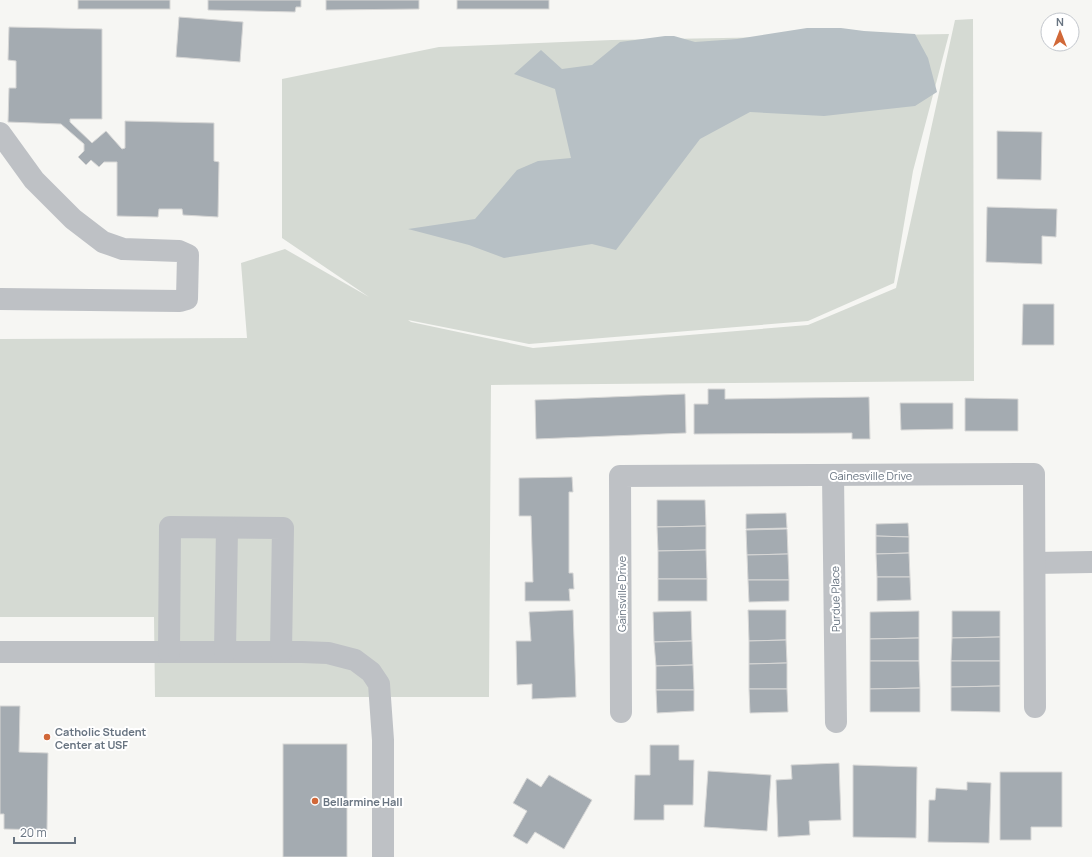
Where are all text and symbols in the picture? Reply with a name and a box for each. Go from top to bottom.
north arrow [1040,12,1080,52]
text: N [1056,14,1064,29]
street label: Gainesville Drive [830,468,913,483]
street label: Gainsville Drive [614,555,629,632]
street label: Purdue Place [827,565,843,632]
place label: Catholic Student Center at USF [55,724,147,752]
marker: Catholic Student Center at USF [42,732,52,742]
place label: Bellarmine Hall [323,794,403,809]
marker: Bellarmine Hall [310,796,320,806]
scale bar [14,819,75,845]
text: 20 m [20,824,47,841]

